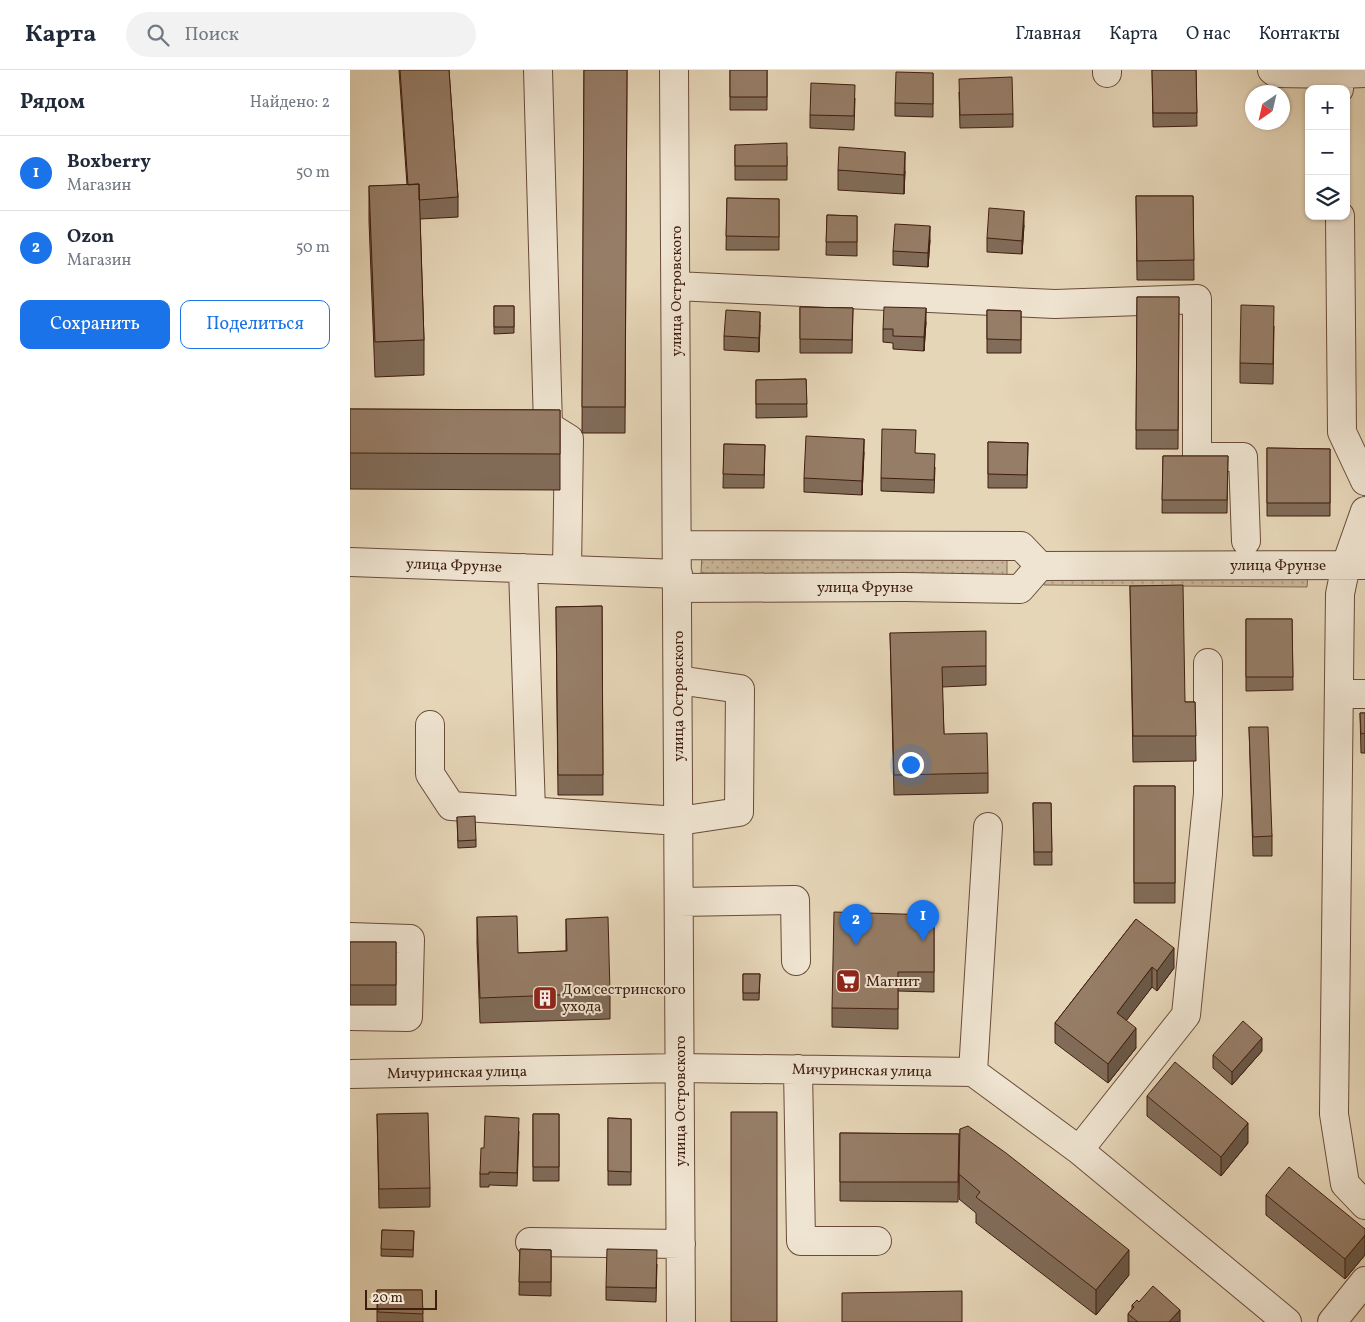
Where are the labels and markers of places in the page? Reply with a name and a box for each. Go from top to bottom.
pin: 1 [907,900,939,941]
pin: 2 [840,904,872,945]
supermarket icon: Магнит [835,968,861,994]
place label: Магнит [866,972,920,993]
place label: Дом сестринского ухода [562,980,686,1018]
building icon: Дом сестринского ухода [532,985,558,1011]

